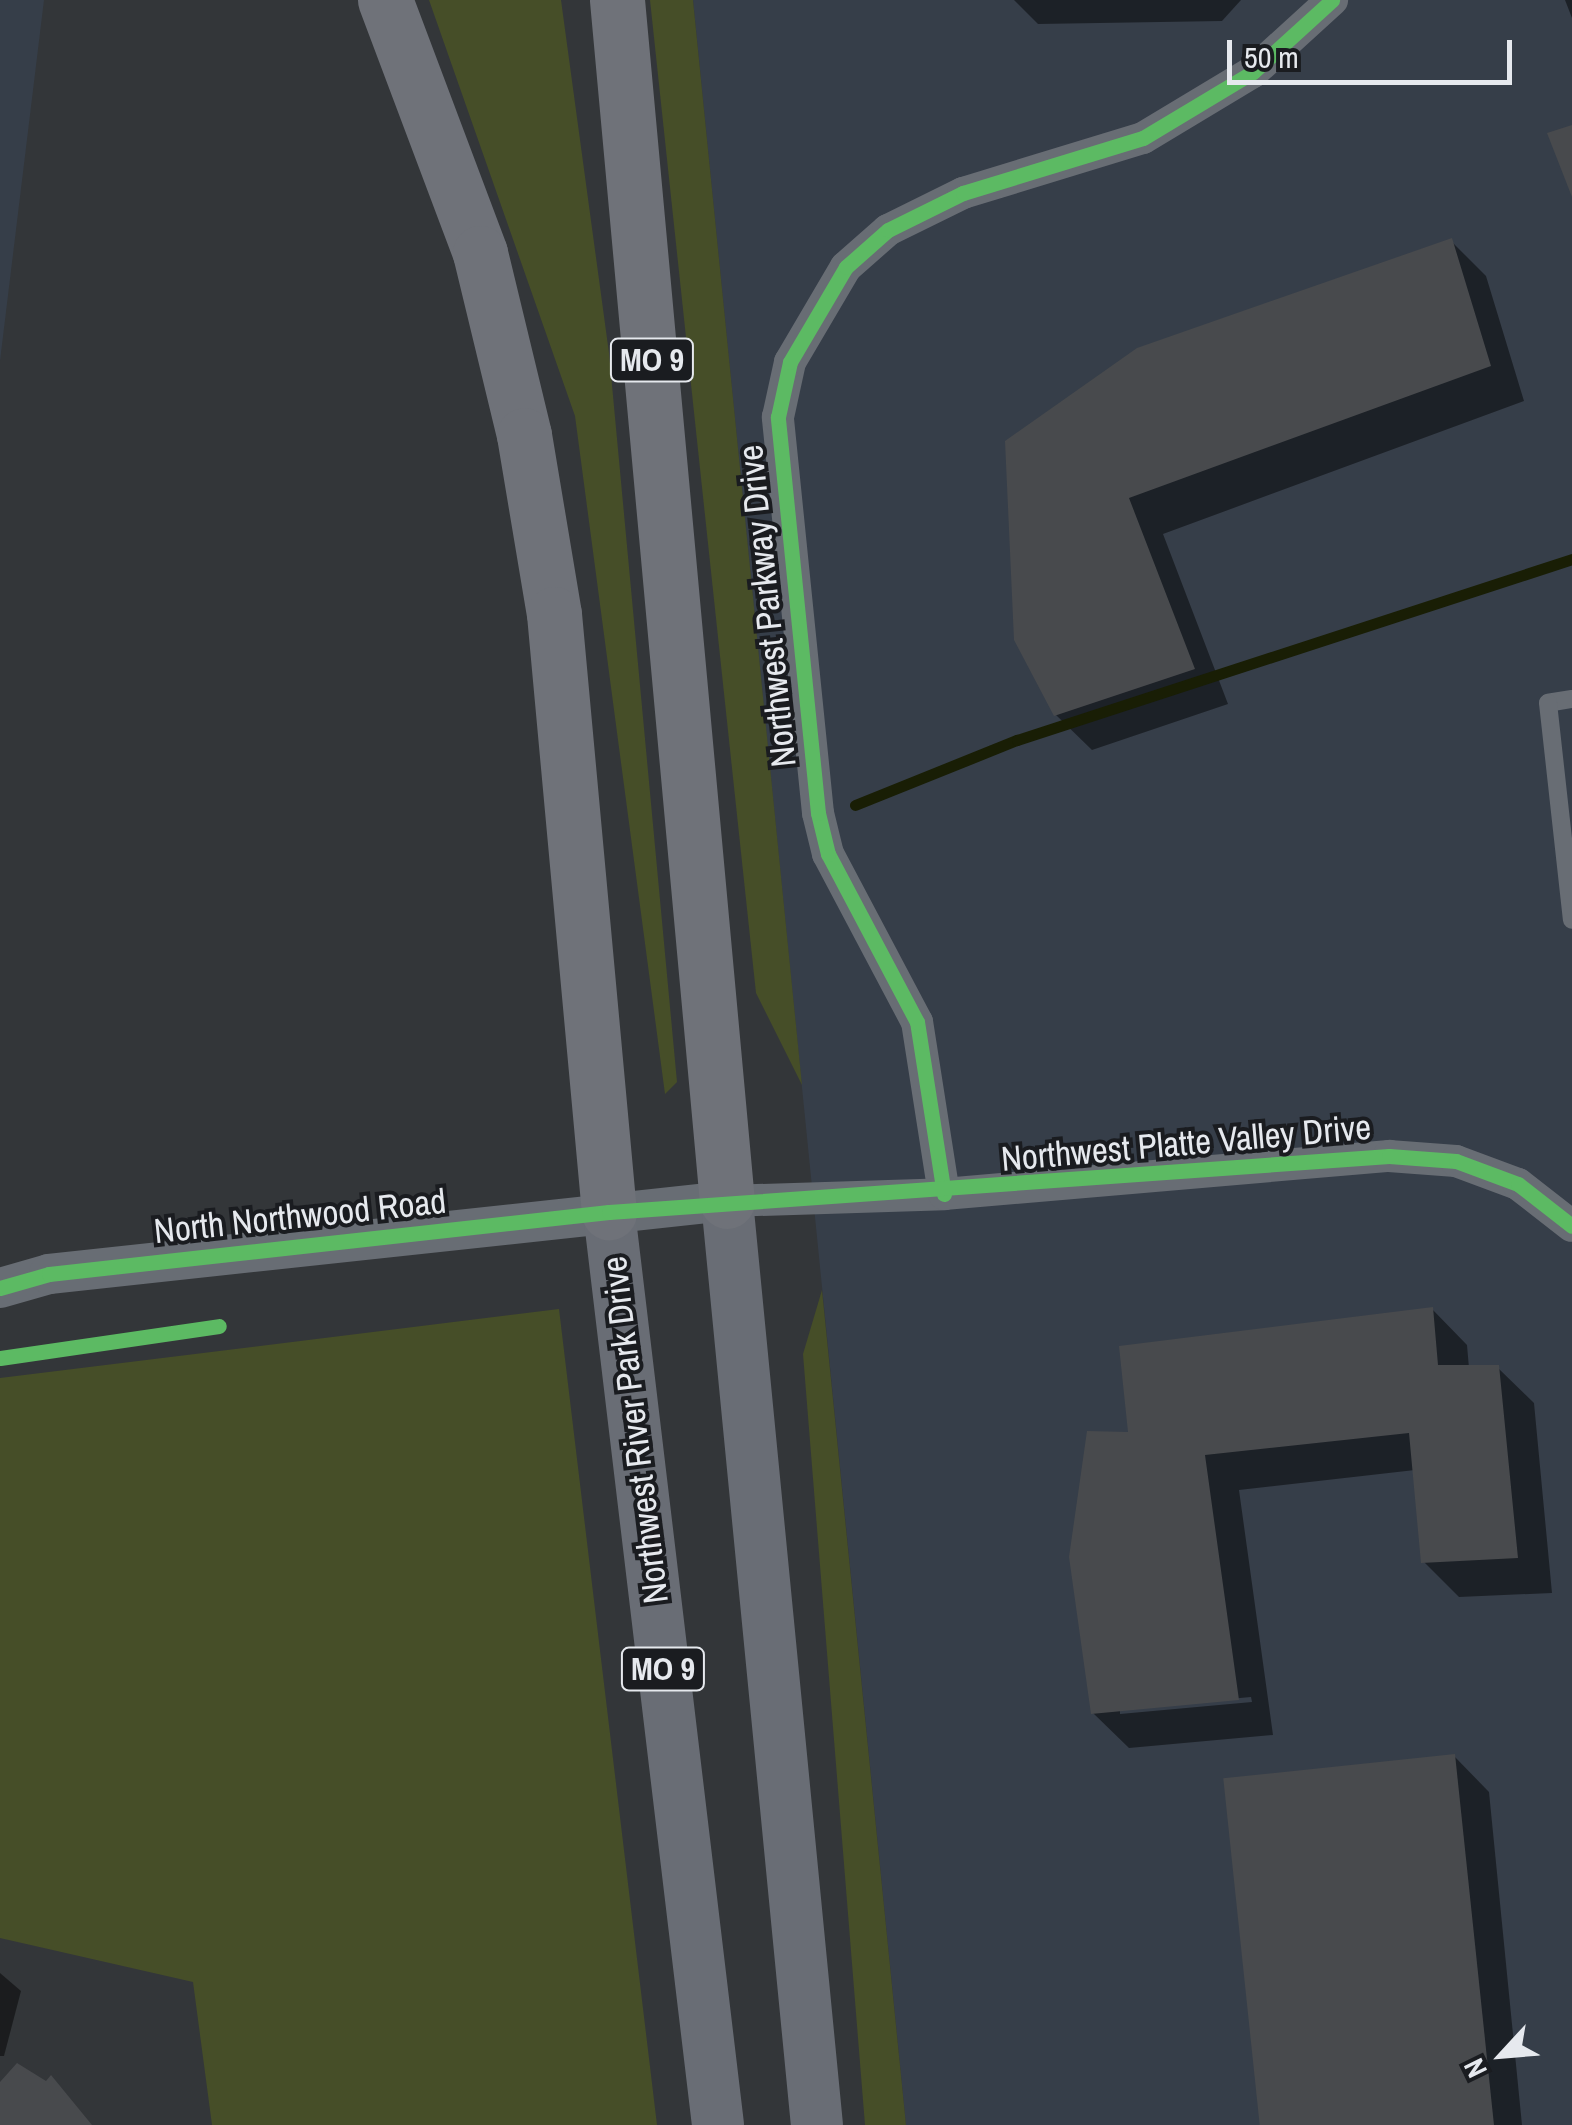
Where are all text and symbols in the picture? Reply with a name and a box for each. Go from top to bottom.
scale bar [1232,20,1517,82]
text: 50 m [1244,37,1299,77]
road number: MO 9 [610,333,694,387]
street label: Northwest Parkway Drive [729,443,805,769]
street label: Northwest Platte Valley Drive [999,1106,1373,1180]
street label: North Northwood Road [152,1180,448,1252]
street label: Northwest River Park Drive [593,1254,677,1606]
road number: MO 9 [620,1642,706,1696]
north arrow [1452,2005,1552,2105]
text: N [1454,2052,1496,2084]

